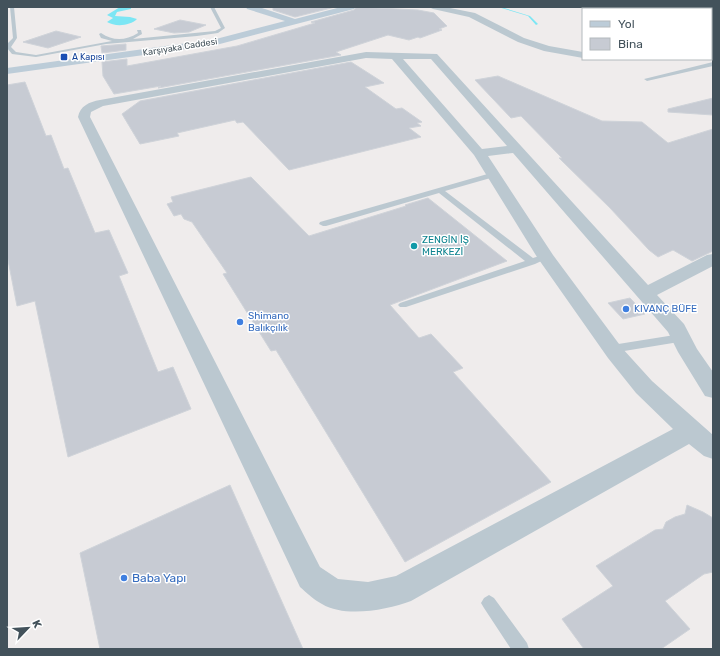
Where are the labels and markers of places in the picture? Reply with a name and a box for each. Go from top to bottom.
marker: A Kapısı [59,52,69,62]
place label: A Kapısı [72,52,105,62]
place label: ZENGİN İŞ MERKEZİ [422,234,469,258]
marker: ZENGİN İŞ MERKEZİ [409,241,419,251]
place label: KIVANÇ BÜFE [634,303,697,315]
marker: KIVANÇ BÜFE [621,304,631,314]
place label: Shimano Balıkçılık [248,310,289,334]
marker: Shimano Balıkçılık [235,317,245,327]
place label: Baba Yapı [132,571,186,585]
marker: Baba Yapı [119,573,129,583]

